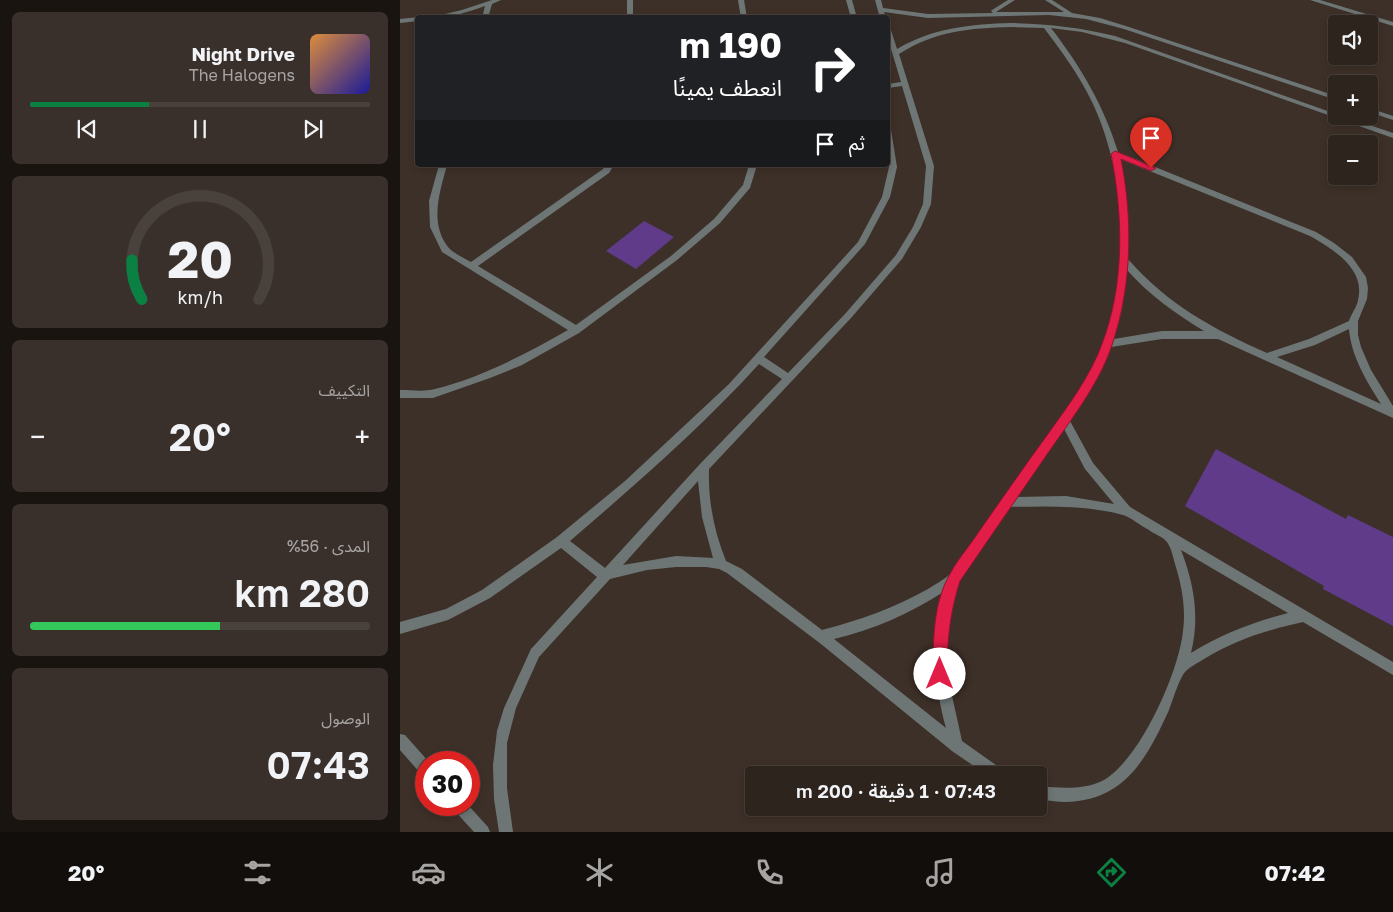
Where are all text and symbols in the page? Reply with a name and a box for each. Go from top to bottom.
map controls [1328,15,1378,185]
button: sound [1328,15,1378,65]
text: 190 m [680,24,782,66]
icon: right [800,35,865,100]
text: Night Drive [191,42,295,65]
text: The Halogens [189,65,295,85]
text: انعطف يمينًا [673,74,782,101]
button: + [1328,75,1378,125]
icon: previous [73,115,101,143]
icon: pause [186,115,214,143]
icon: next [299,115,327,143]
pin [1130,117,1172,168]
icon: arrive [1137,124,1165,152]
icon: arrive [811,130,839,158]
text: ثم [849,131,865,154]
button: − [1328,135,1378,185]
text: 20 [167,227,233,289]
text: km/h [177,286,223,308]
text: التكييف [318,380,370,400]
text: 20° [169,414,231,459]
text: − [30,420,45,453]
text: + [355,420,370,453]
text: المدى · 56% [287,536,370,556]
text: 280 km [234,570,370,615]
position arrow [913,647,965,699]
text: الوصول [321,708,370,728]
text: 07:43 [267,742,370,787]
speed limit sign: 30 [415,751,480,816]
text: 07:43 · 1 دقيقة · 200 m [796,779,996,802]
icon: filters [240,855,275,890]
icon: car [411,855,446,890]
icon: climate [582,855,617,890]
icon: phone [752,855,787,890]
icon: music [923,855,958,890]
icon: directions [1094,855,1129,890]
text: 20° [68,859,104,886]
text: 07:42 [1265,859,1325,886]

